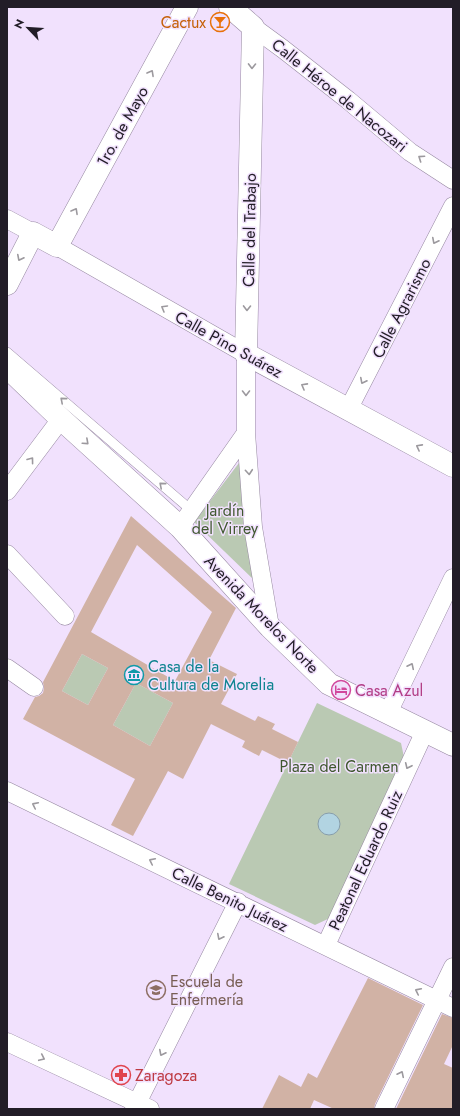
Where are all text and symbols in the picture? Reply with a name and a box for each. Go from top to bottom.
north arrow [8,8,48,48]
place label: Cactux [161,11,206,34]
bar icon: Cactux [209,11,231,33]
text: N [10,16,28,31]
street label: Calle Héroe de Nacozari [267,33,413,157]
one-way arrow [248,63,256,69]
one-way arrow [146,70,154,77]
street label: 1ro. de Mayo [91,82,154,170]
one-way arrow [418,156,425,163]
street label: Calle del Trabajo [237,173,262,287]
one-way arrow [71,208,78,216]
one-way arrow [432,236,440,244]
one-way arrow [17,254,25,262]
street label: Calle Agrarismo [366,254,437,362]
one-way arrow [161,305,168,312]
street label: Calle Pino Suárez [171,305,287,384]
one-way arrow [243,305,251,311]
one-way arrow [360,377,368,384]
one-way arrow [301,383,308,391]
one-way arrow [242,390,250,396]
one-way arrow [60,398,68,405]
one-way arrow [81,438,89,445]
one-way arrow [415,445,423,452]
one-way arrow [26,457,33,464]
one-way arrow [244,469,253,475]
one-way arrow [159,482,166,489]
park label: Jardín del Virrey [192,499,259,540]
street label: Avenida Morelos Norte [199,550,324,679]
place label: Casa de la Cultura de Morelia [148,655,274,696]
one-way arrow [406,662,414,670]
museum icon: Casa de la Cultura de Morelia [123,664,145,686]
hotel icon: Casa Azul [330,679,352,701]
place label: Casa Azul [355,679,423,702]
park label: Plaza del Carmen [279,755,399,778]
one-way arrow [405,762,413,770]
street label: Peatonal Eduardo Ruiz [323,786,408,934]
one-way arrow [32,802,39,810]
one-way arrow [149,858,157,866]
street label: Calle Benito Juárez [168,861,292,938]
one-way arrow [217,933,225,940]
place label: Escuela de Enfermería [170,970,244,1011]
school or university icon: Escuela de Enfermería [145,979,167,1001]
one-way arrow [415,988,422,995]
one-way arrow [159,1049,166,1056]
one-way arrow [38,1053,46,1061]
pharmacy icon: Zaragoza [110,1064,132,1086]
place label: Zaragoza [135,1064,197,1087]
one-way arrow [396,1071,404,1078]

